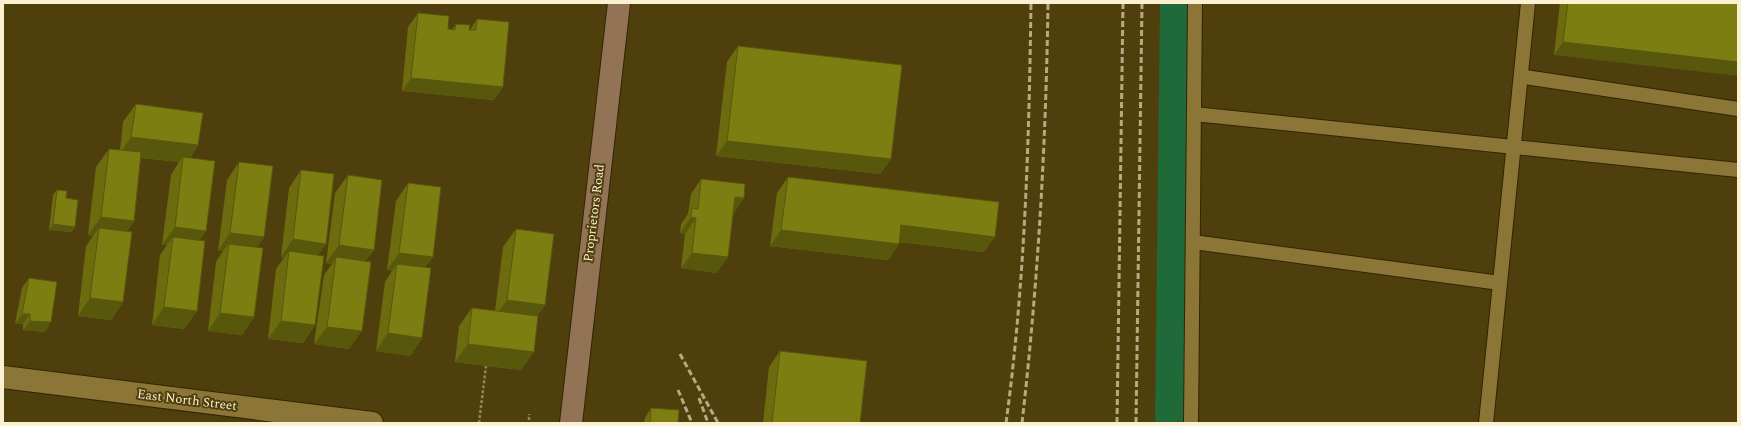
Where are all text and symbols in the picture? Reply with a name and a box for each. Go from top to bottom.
street label: Proprietors Road [578,163,610,263]
street label: East North Street [136,384,238,416]

